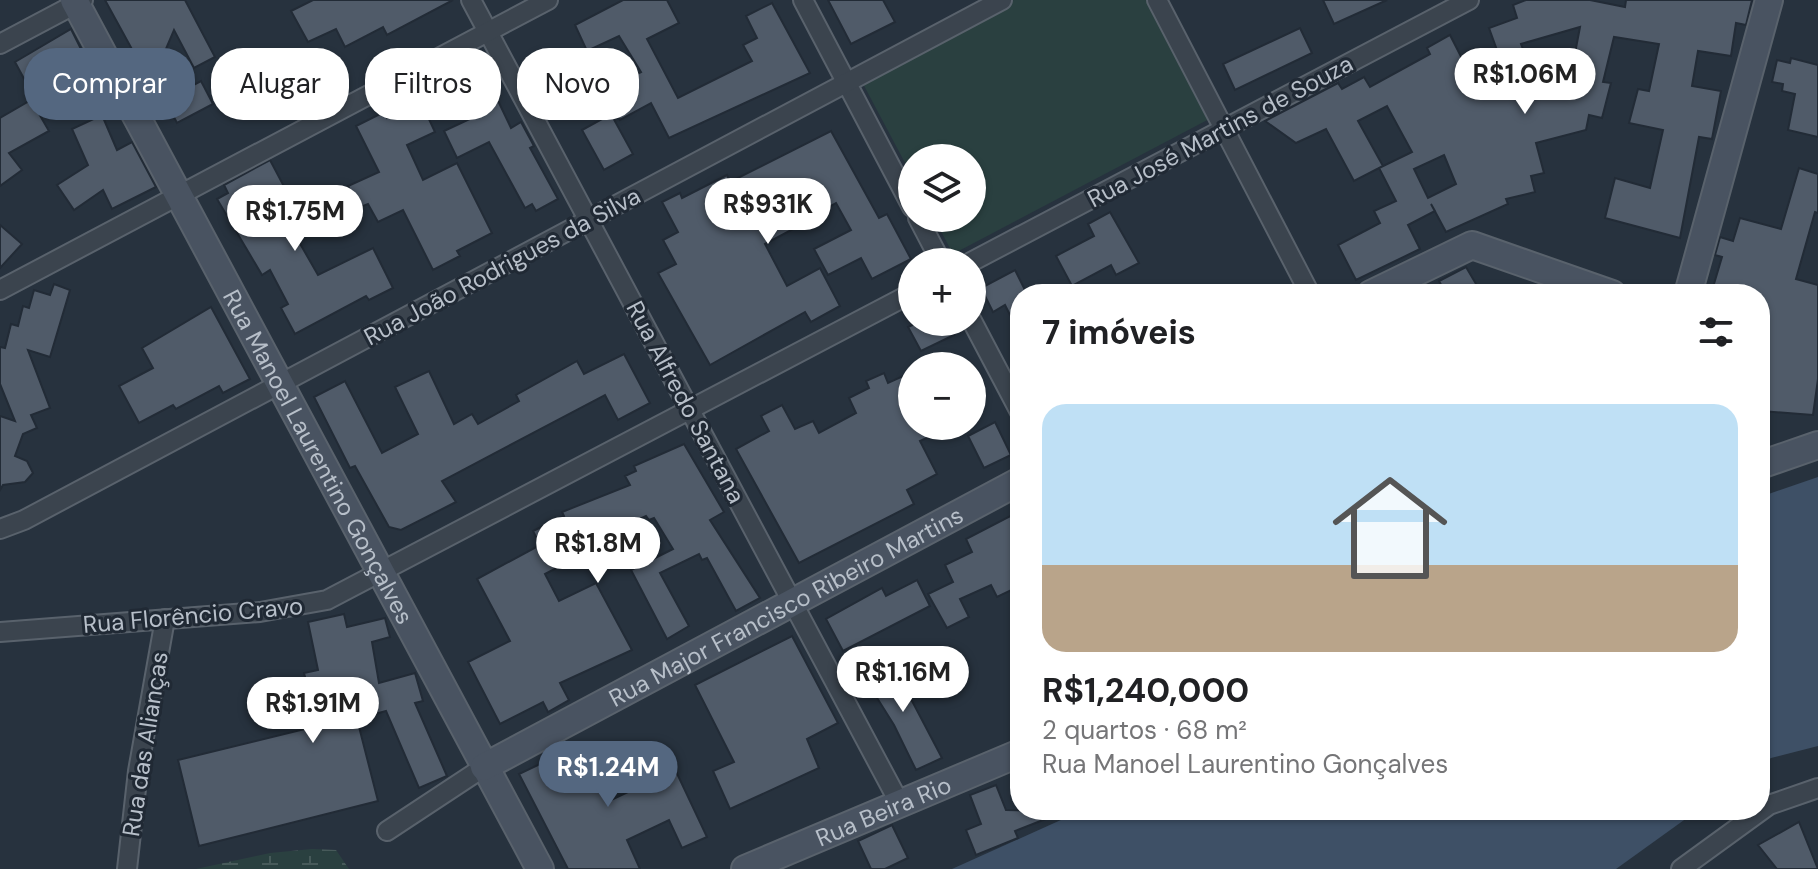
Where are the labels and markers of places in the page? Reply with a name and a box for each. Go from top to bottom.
pin: R$1.06M [1451,48,1599,116]
pin: R$931K [703,178,833,246]
pin: R$1.75M [221,185,369,253]
pin: R$1.8M [533,517,663,585]
pin: R$1.16M [829,646,977,714]
pin: R$1.91M [239,677,387,745]
pin: R$1.24M [534,741,682,809]

